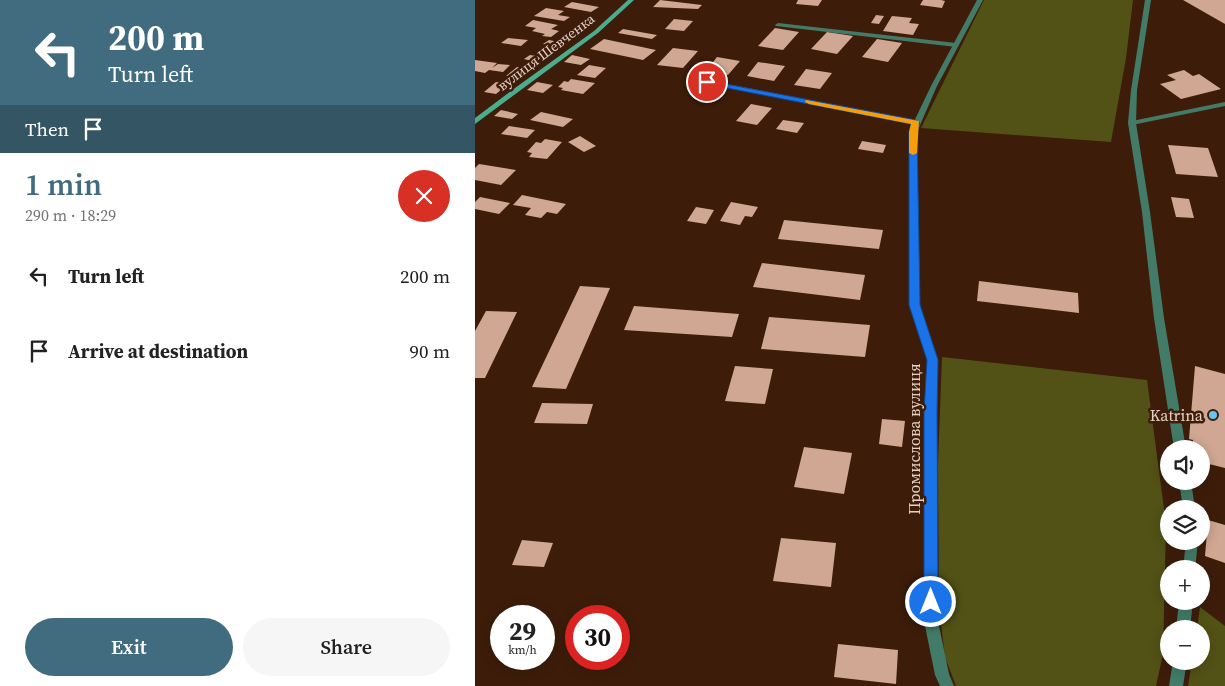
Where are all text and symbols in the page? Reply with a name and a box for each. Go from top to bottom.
street label: вулиця Шевченка [493,8,600,95]
text: 200 m [108,14,204,62]
icon: left [25,20,90,85]
text: Turn left [108,59,193,89]
pin [686,61,728,103]
icon: arrive [693,68,721,96]
icon: arrive [79,115,107,143]
text: Then [25,116,69,142]
text: 1 min [25,164,102,205]
button: close [398,170,450,222]
text: 290 m · 18:29 [25,204,116,226]
icon: left [25,262,53,290]
text: Turn left [68,263,144,289]
text: 200 m [400,263,450,289]
icon: arrive [25,337,53,365]
text: Arrive at destination [68,338,248,364]
text: 90 m [409,338,450,364]
street label: Промислова вулиця [903,363,925,515]
place label: Katrina [1150,404,1204,426]
marker: Katrina [1207,409,1219,421]
map controls [1160,440,1210,670]
button: sound [1160,440,1210,490]
button: layers [1160,500,1210,550]
button: + [1160,560,1210,610]
position arrow [904,575,956,627]
speed limit sign: 30 [565,605,630,670]
text: 29 [509,614,536,648]
button: Exit [25,618,233,676]
button: Share [243,618,450,676]
button: − [1160,620,1210,670]
text: km/h [508,642,537,658]

